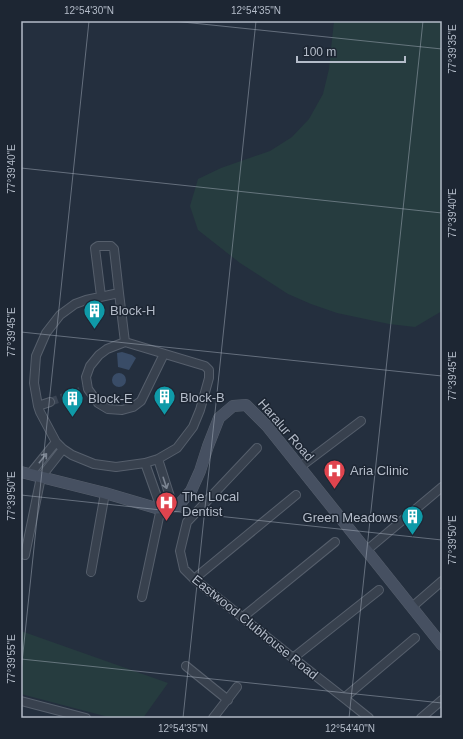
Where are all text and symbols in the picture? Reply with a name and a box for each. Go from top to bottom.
text: 12°54'30"N [64,5,114,16]
text: 12°54'35"N [231,5,281,16]
text: 77°39'35"E [447,24,458,74]
scale bar [297,38,405,64]
text: 100 m [303,45,336,59]
text: 77°39'40"E [6,144,17,194]
text: 77°39'40"E [447,188,458,238]
building icon: Block-H [81,297,107,330]
place label: Block-H [110,303,156,318]
text: 77°39'45"E [6,307,17,357]
text: 77°39'45"E [447,351,458,401]
building icon: Block-B [151,384,177,417]
building icon: Block-E [60,385,86,418]
place label: Block-B [180,390,225,405]
place label: Block-E [88,391,133,406]
street label: Haralur Road [255,396,317,464]
one-way arrow [38,453,47,463]
hospital icon: Aria Clinic [321,457,347,490]
place label: Aria Clinic [350,463,409,478]
text: 77°39'50"E [6,471,17,521]
one-way arrow [162,476,169,489]
place label: The Local Dentist [182,489,239,519]
hospital icon: The Local Dentist [153,490,179,523]
building icon: Green Meadows [400,504,426,537]
place label: Green Meadows [303,510,398,525]
text: 77°39'50"E [447,515,458,565]
street label: Eastwood Clubhouse Road [189,572,321,682]
text: 77°39'55"E [6,634,17,684]
text: 12°54'35"N [158,723,208,734]
text: 12°54'40"N [325,723,375,734]

